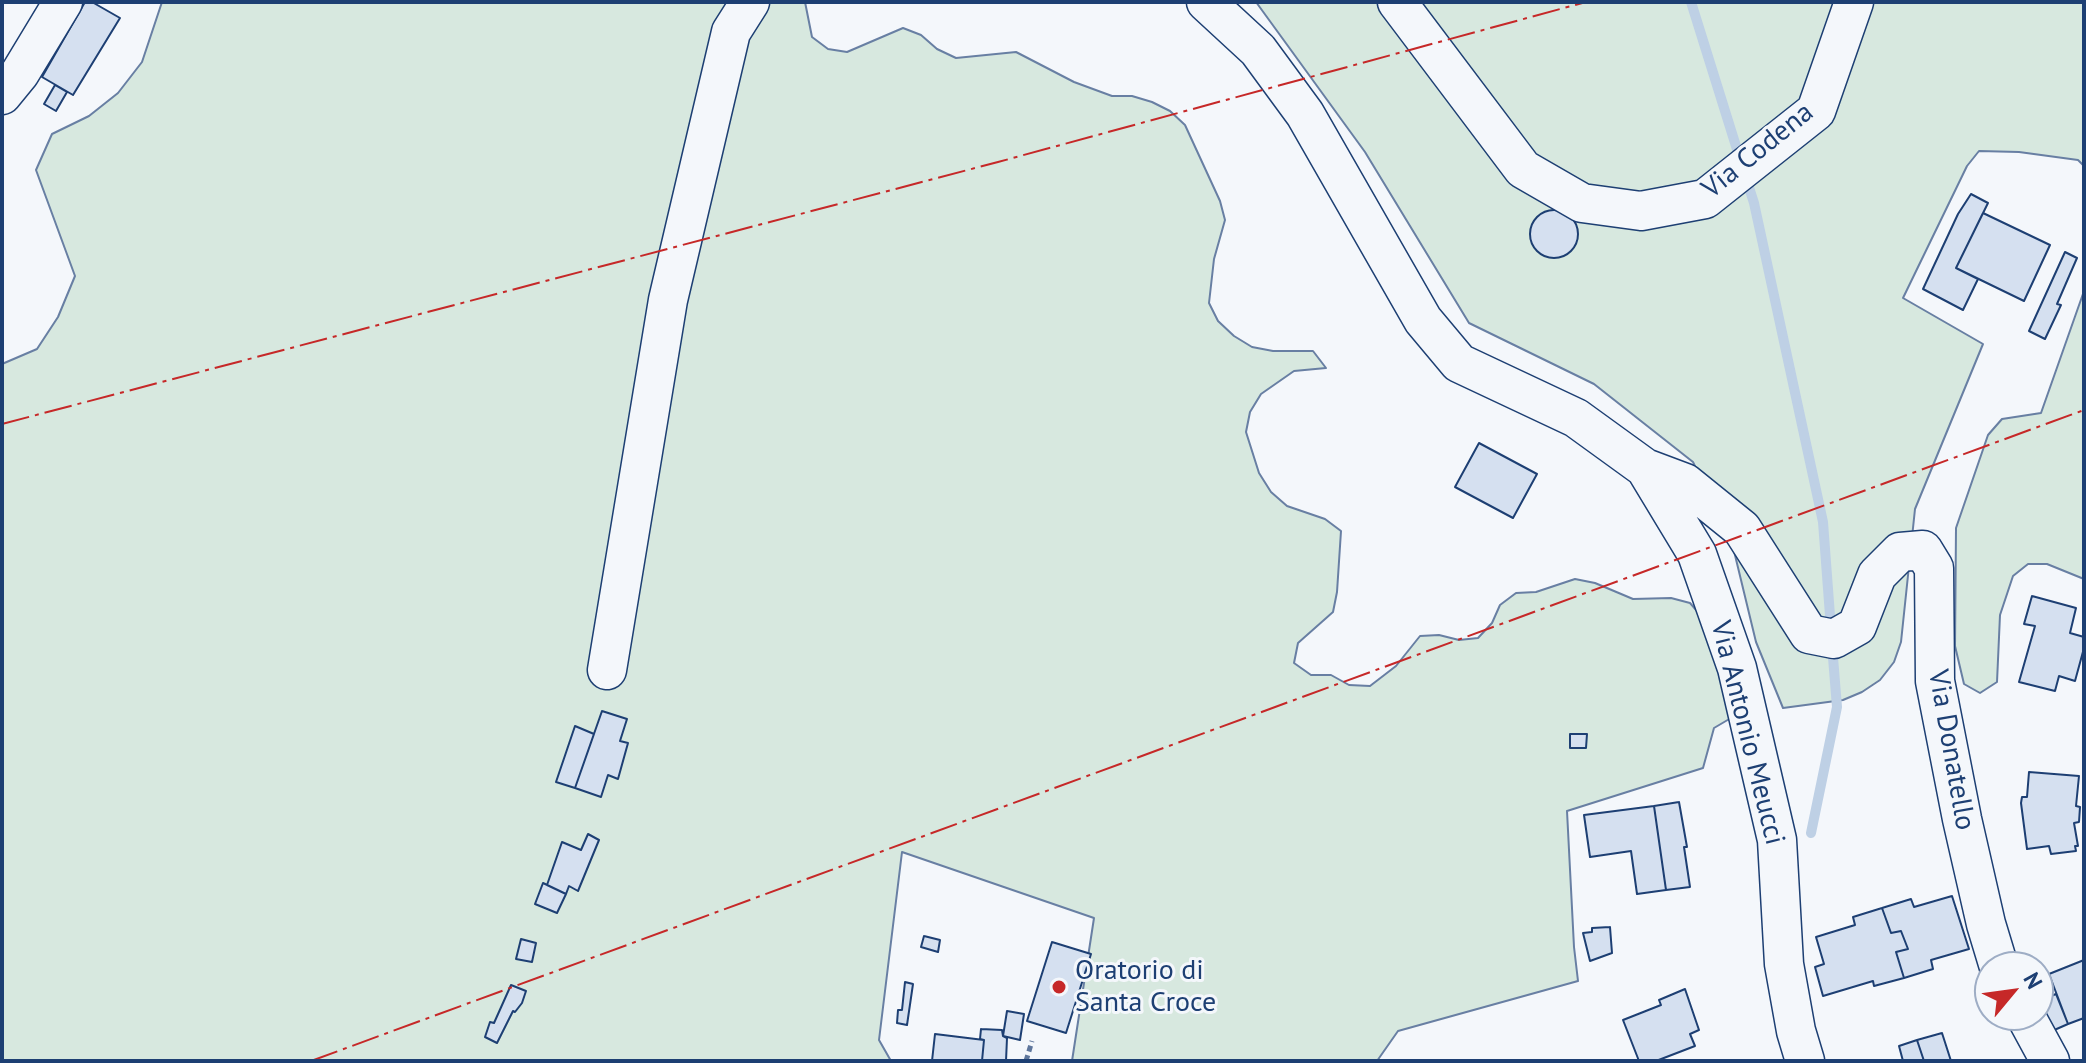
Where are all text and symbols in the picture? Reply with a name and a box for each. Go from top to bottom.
street label: Via Codena [1696,96,1820,206]
street label: Via Antonio Meucci [1703,618,1791,848]
street label: Via Donatello [1920,667,1982,833]
north arrow [1974,951,2054,1031]
place label: Oratorio di Santa Croce [1075,954,1216,1020]
text: N [2017,967,2049,993]
marker: Oratorio di Santa Croce [1050,978,1068,996]

